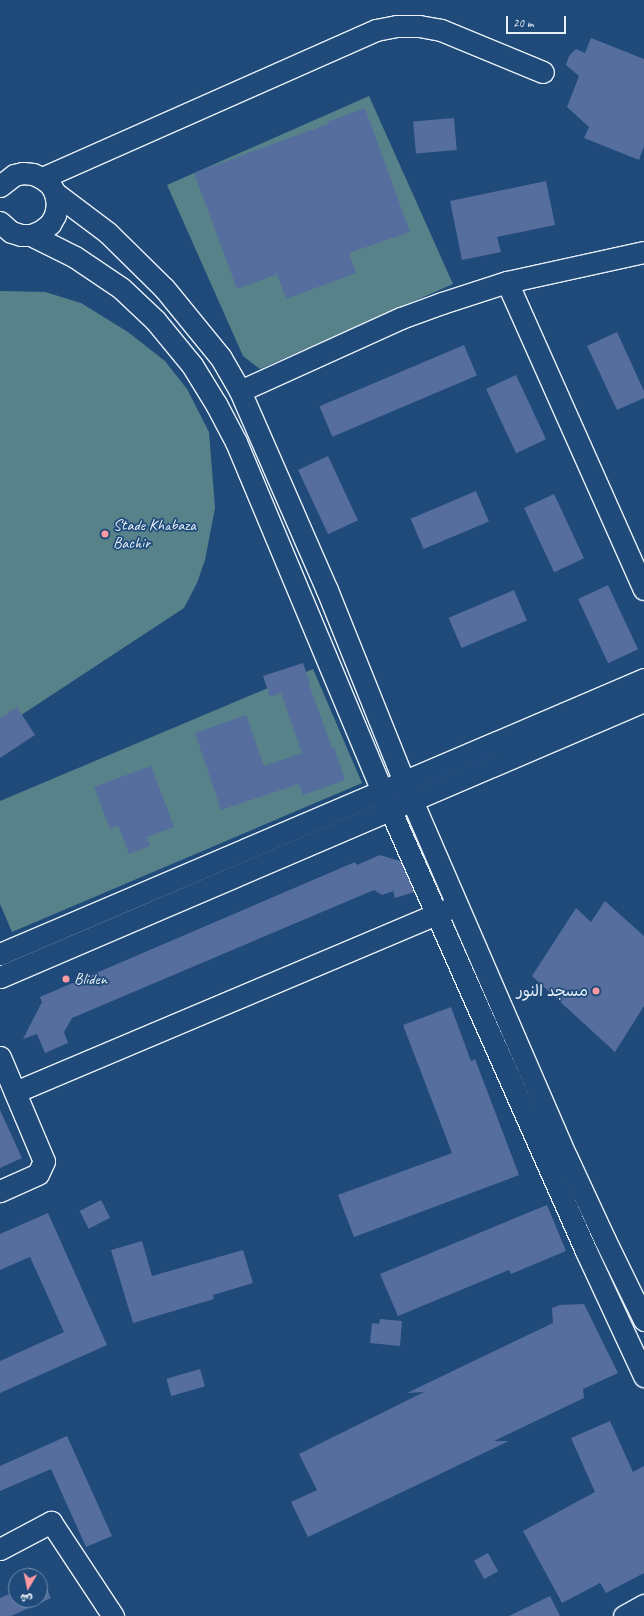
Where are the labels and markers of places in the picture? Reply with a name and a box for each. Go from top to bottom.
place label: Stade Khabaza Bachir [113,515,196,553]
marker: Stade Khabaza Bachir [100,529,110,539]
place label: Bliden [74,969,107,989]
marker: Bliden [61,974,71,984]
place label: مسجد النور [517,981,588,1001]
marker: مسجد النور [591,986,601,996]

